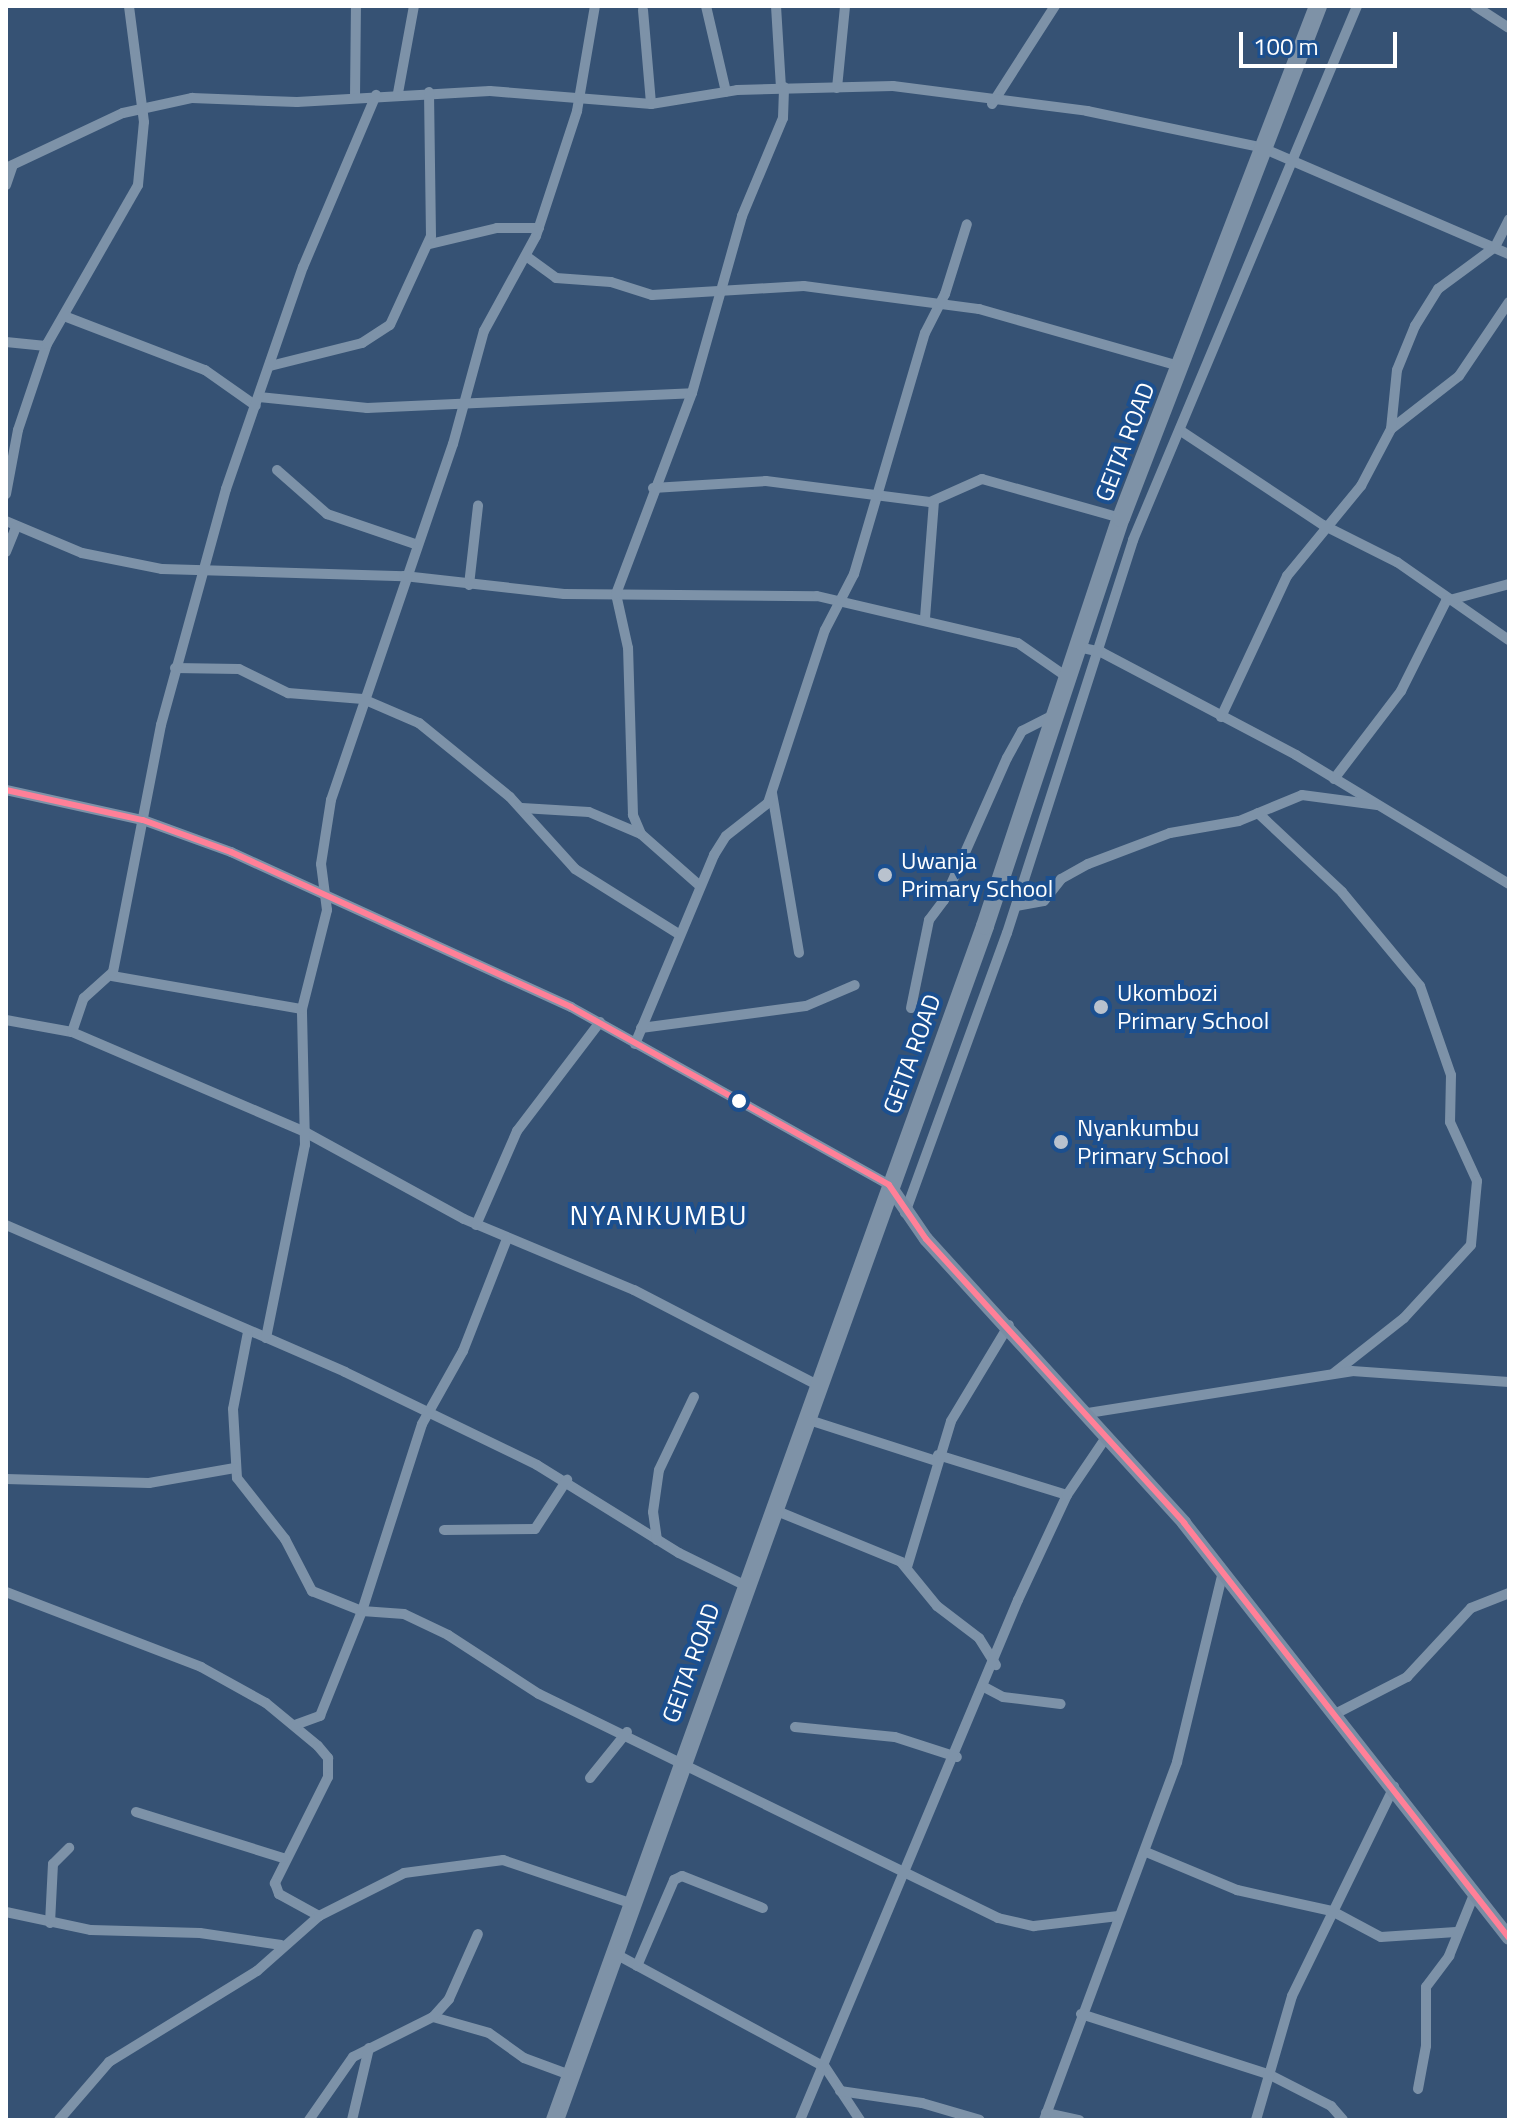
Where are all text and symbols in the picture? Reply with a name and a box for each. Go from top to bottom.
scale bar [1243,16,1401,66]
text: 100 m [1253,28,1319,64]
street label: GEITA ROAD [1089,378,1161,506]
place label: Uwanja Primary School [901,847,1053,903]
marker: Uwanja Primary School [876,866,894,884]
place label: Ukombozi Primary School [1117,979,1269,1035]
street label: GEITA ROAD [877,990,947,1118]
marker: Ukombozi Primary School [1092,998,1110,1016]
unlabelled marker [731,1093,747,1109]
place label: Nyankumbu Primary School [1077,1114,1229,1170]
marker: Nyankumbu Primary School [1052,1133,1070,1151]
district label: NYANKUMBU [569,1198,749,1232]
street label: GEITA ROAD [656,1599,726,1727]

